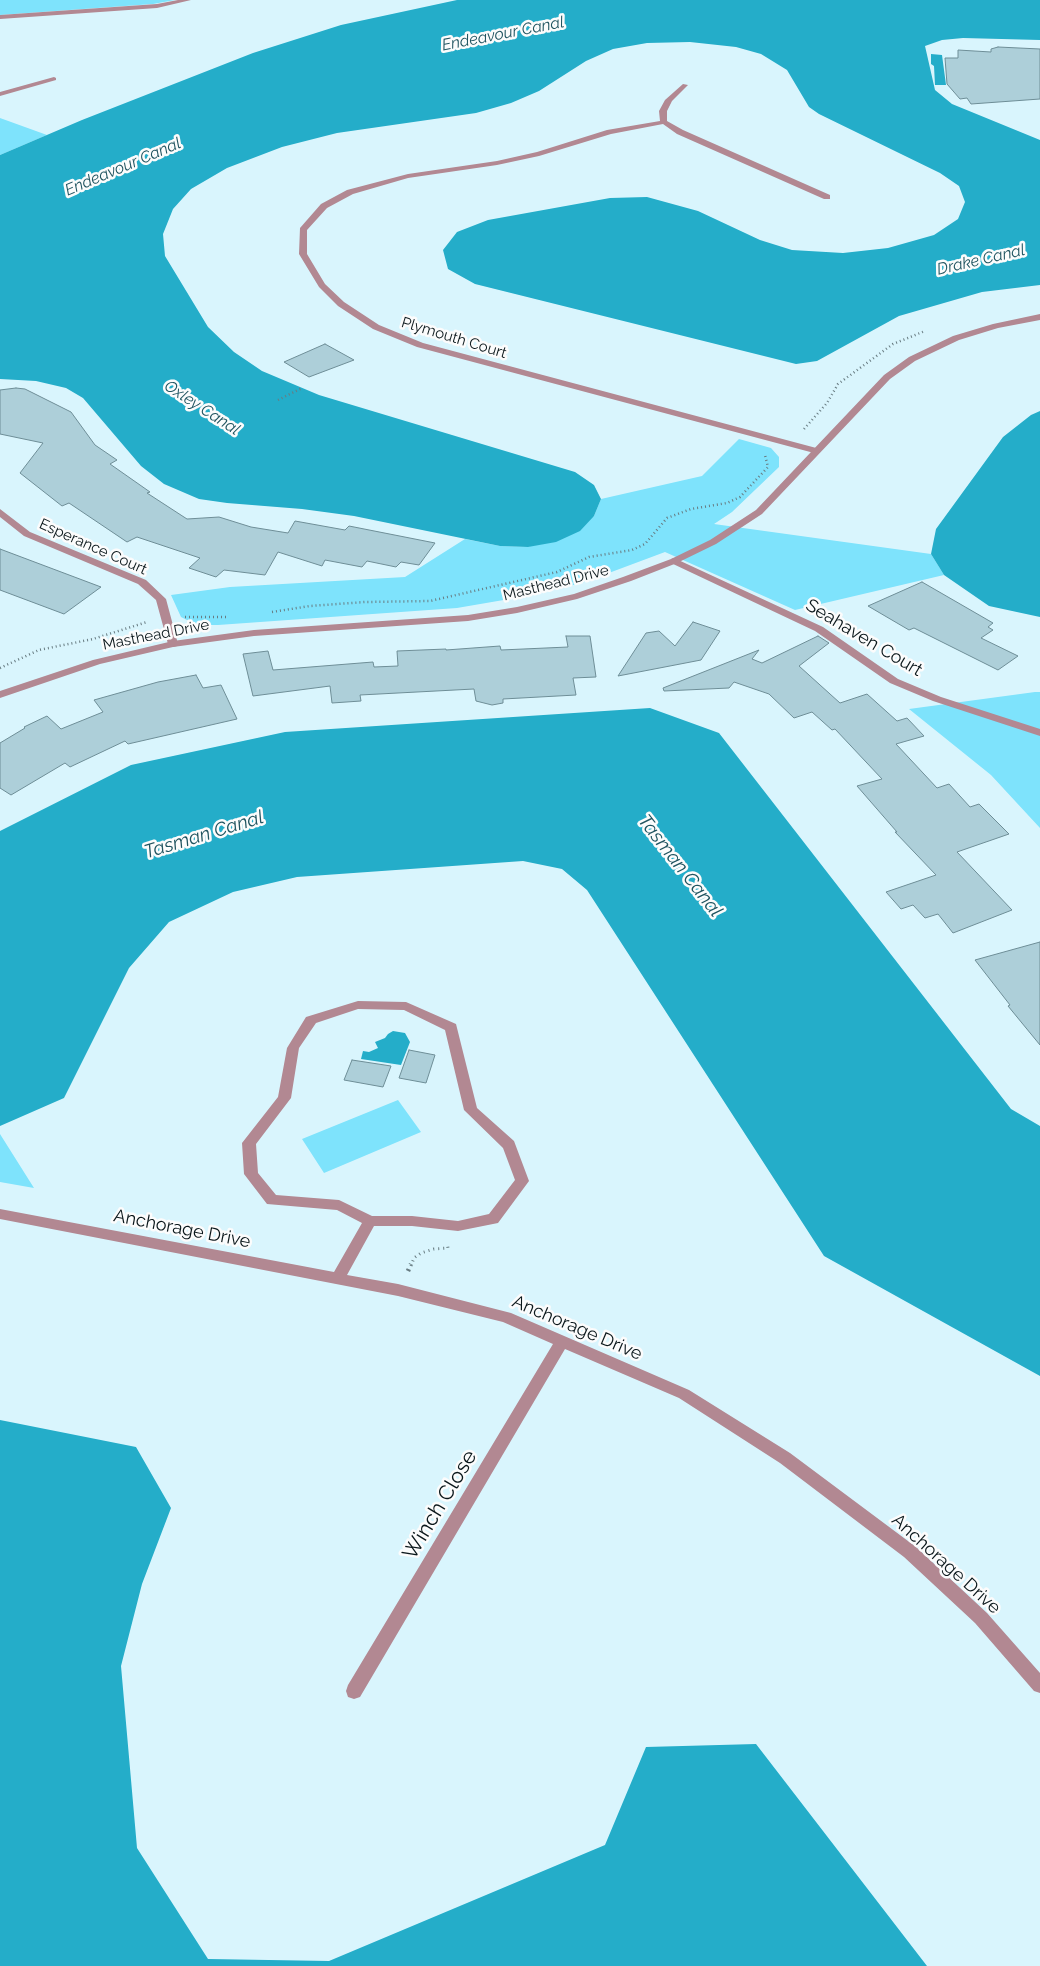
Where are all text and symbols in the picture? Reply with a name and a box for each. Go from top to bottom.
water label: Endeavour Canal [440,13,566,55]
water label: Endeavour Canal [62,134,184,200]
water label: Drake Canal [935,241,1027,279]
street label: Plymouth Court [399,313,509,363]
water label: Oxley Canal [161,376,243,440]
street label: Esperance Court [36,515,150,579]
street label: Masthead Drive [501,561,611,605]
street label: Seahaven Court [802,595,926,681]
street label: Masthead Drive [101,616,211,654]
water label: Tasman Canal [142,806,266,864]
water label: Tasman Canal [633,810,727,922]
street label: Anchorage Drive [112,1205,252,1253]
street label: Anchorage Drive [509,1291,645,1365]
street label: Winch Close [398,1446,482,1564]
street label: Anchorage Drive [887,1509,1005,1619]

